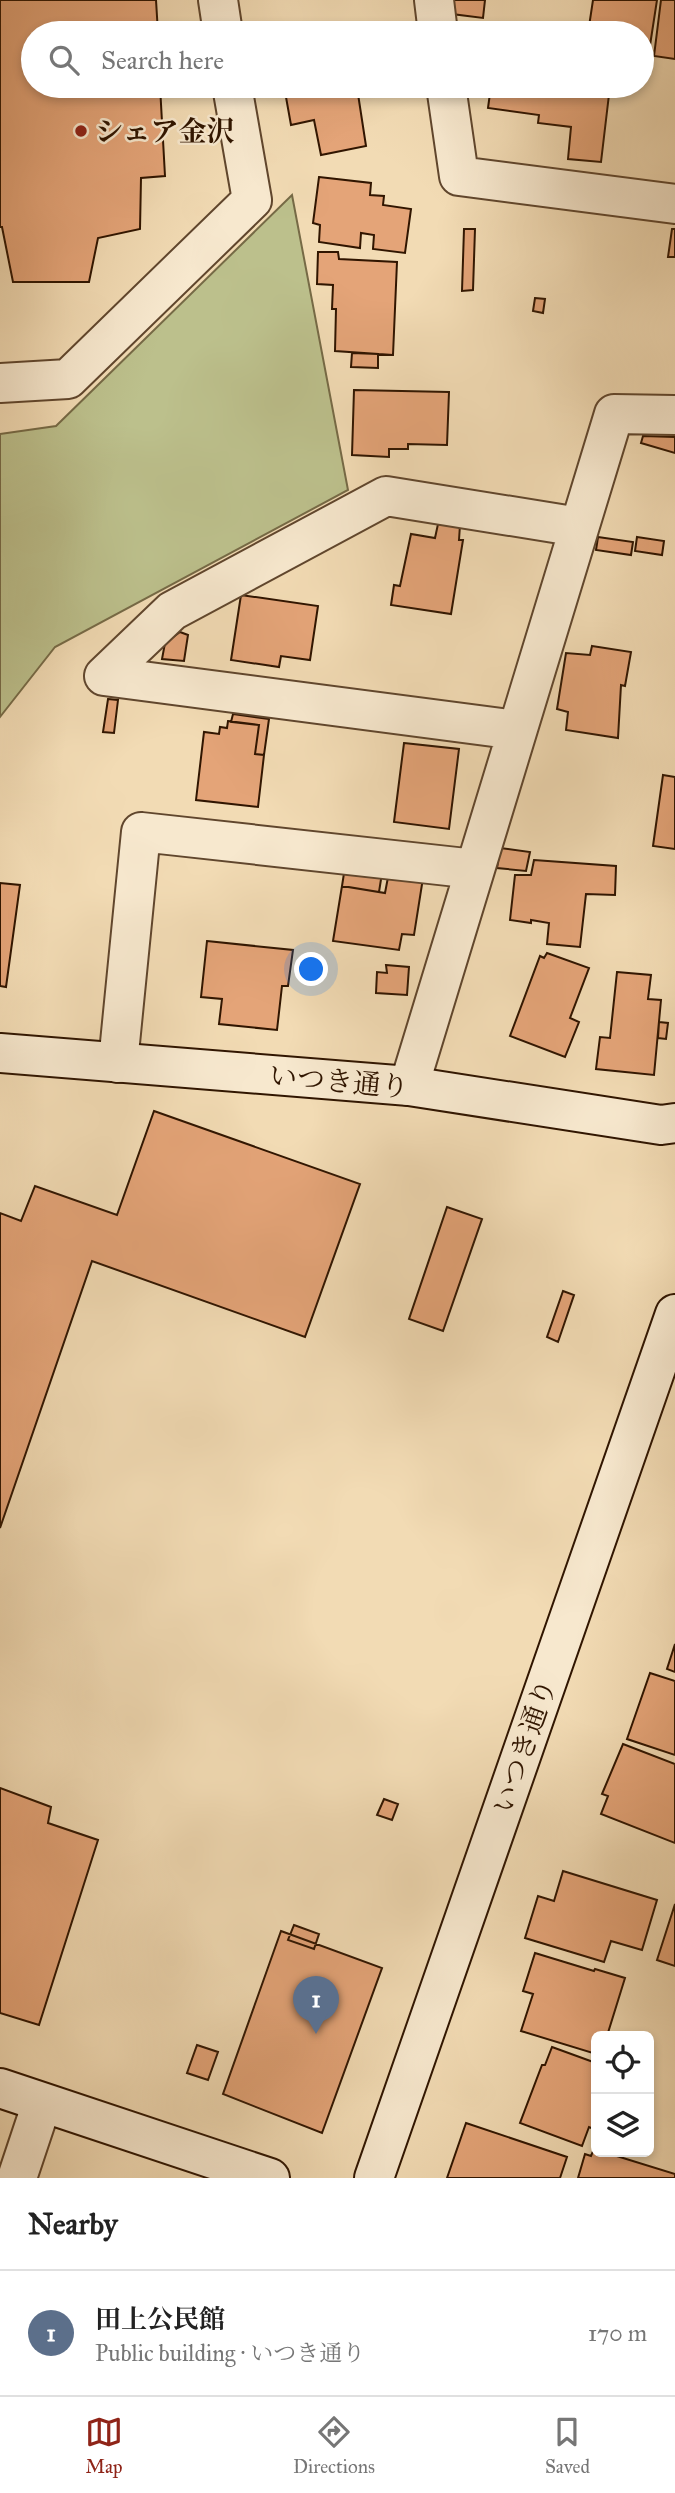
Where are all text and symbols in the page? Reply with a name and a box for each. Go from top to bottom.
search box [21,21,654,98]
icon: search [45,41,83,79]
text: Search here [101,44,224,76]
place label: シェア金沢 [95,114,234,149]
marker: シェア金沢 [73,123,89,139]
your location [294,952,328,986]
street label: いつき通り [268,1058,410,1105]
street label: いつき通り [485,1674,564,1818]
pin: 1 [293,1976,339,2034]
map controls [591,2031,654,2157]
button: locate [591,2031,654,2094]
button: layers [591,2094,654,2157]
text: Nearby [28,2206,118,2242]
text: 田上公民館 [95,2303,225,2335]
text: 1 [46,2319,56,2347]
text: 170 m [588,2319,647,2347]
text: Public building · いつき通り [95,2339,365,2367]
tab: Map [85,2413,123,2478]
tab: Directions [293,2413,375,2478]
tab: Saved [545,2413,590,2478]

